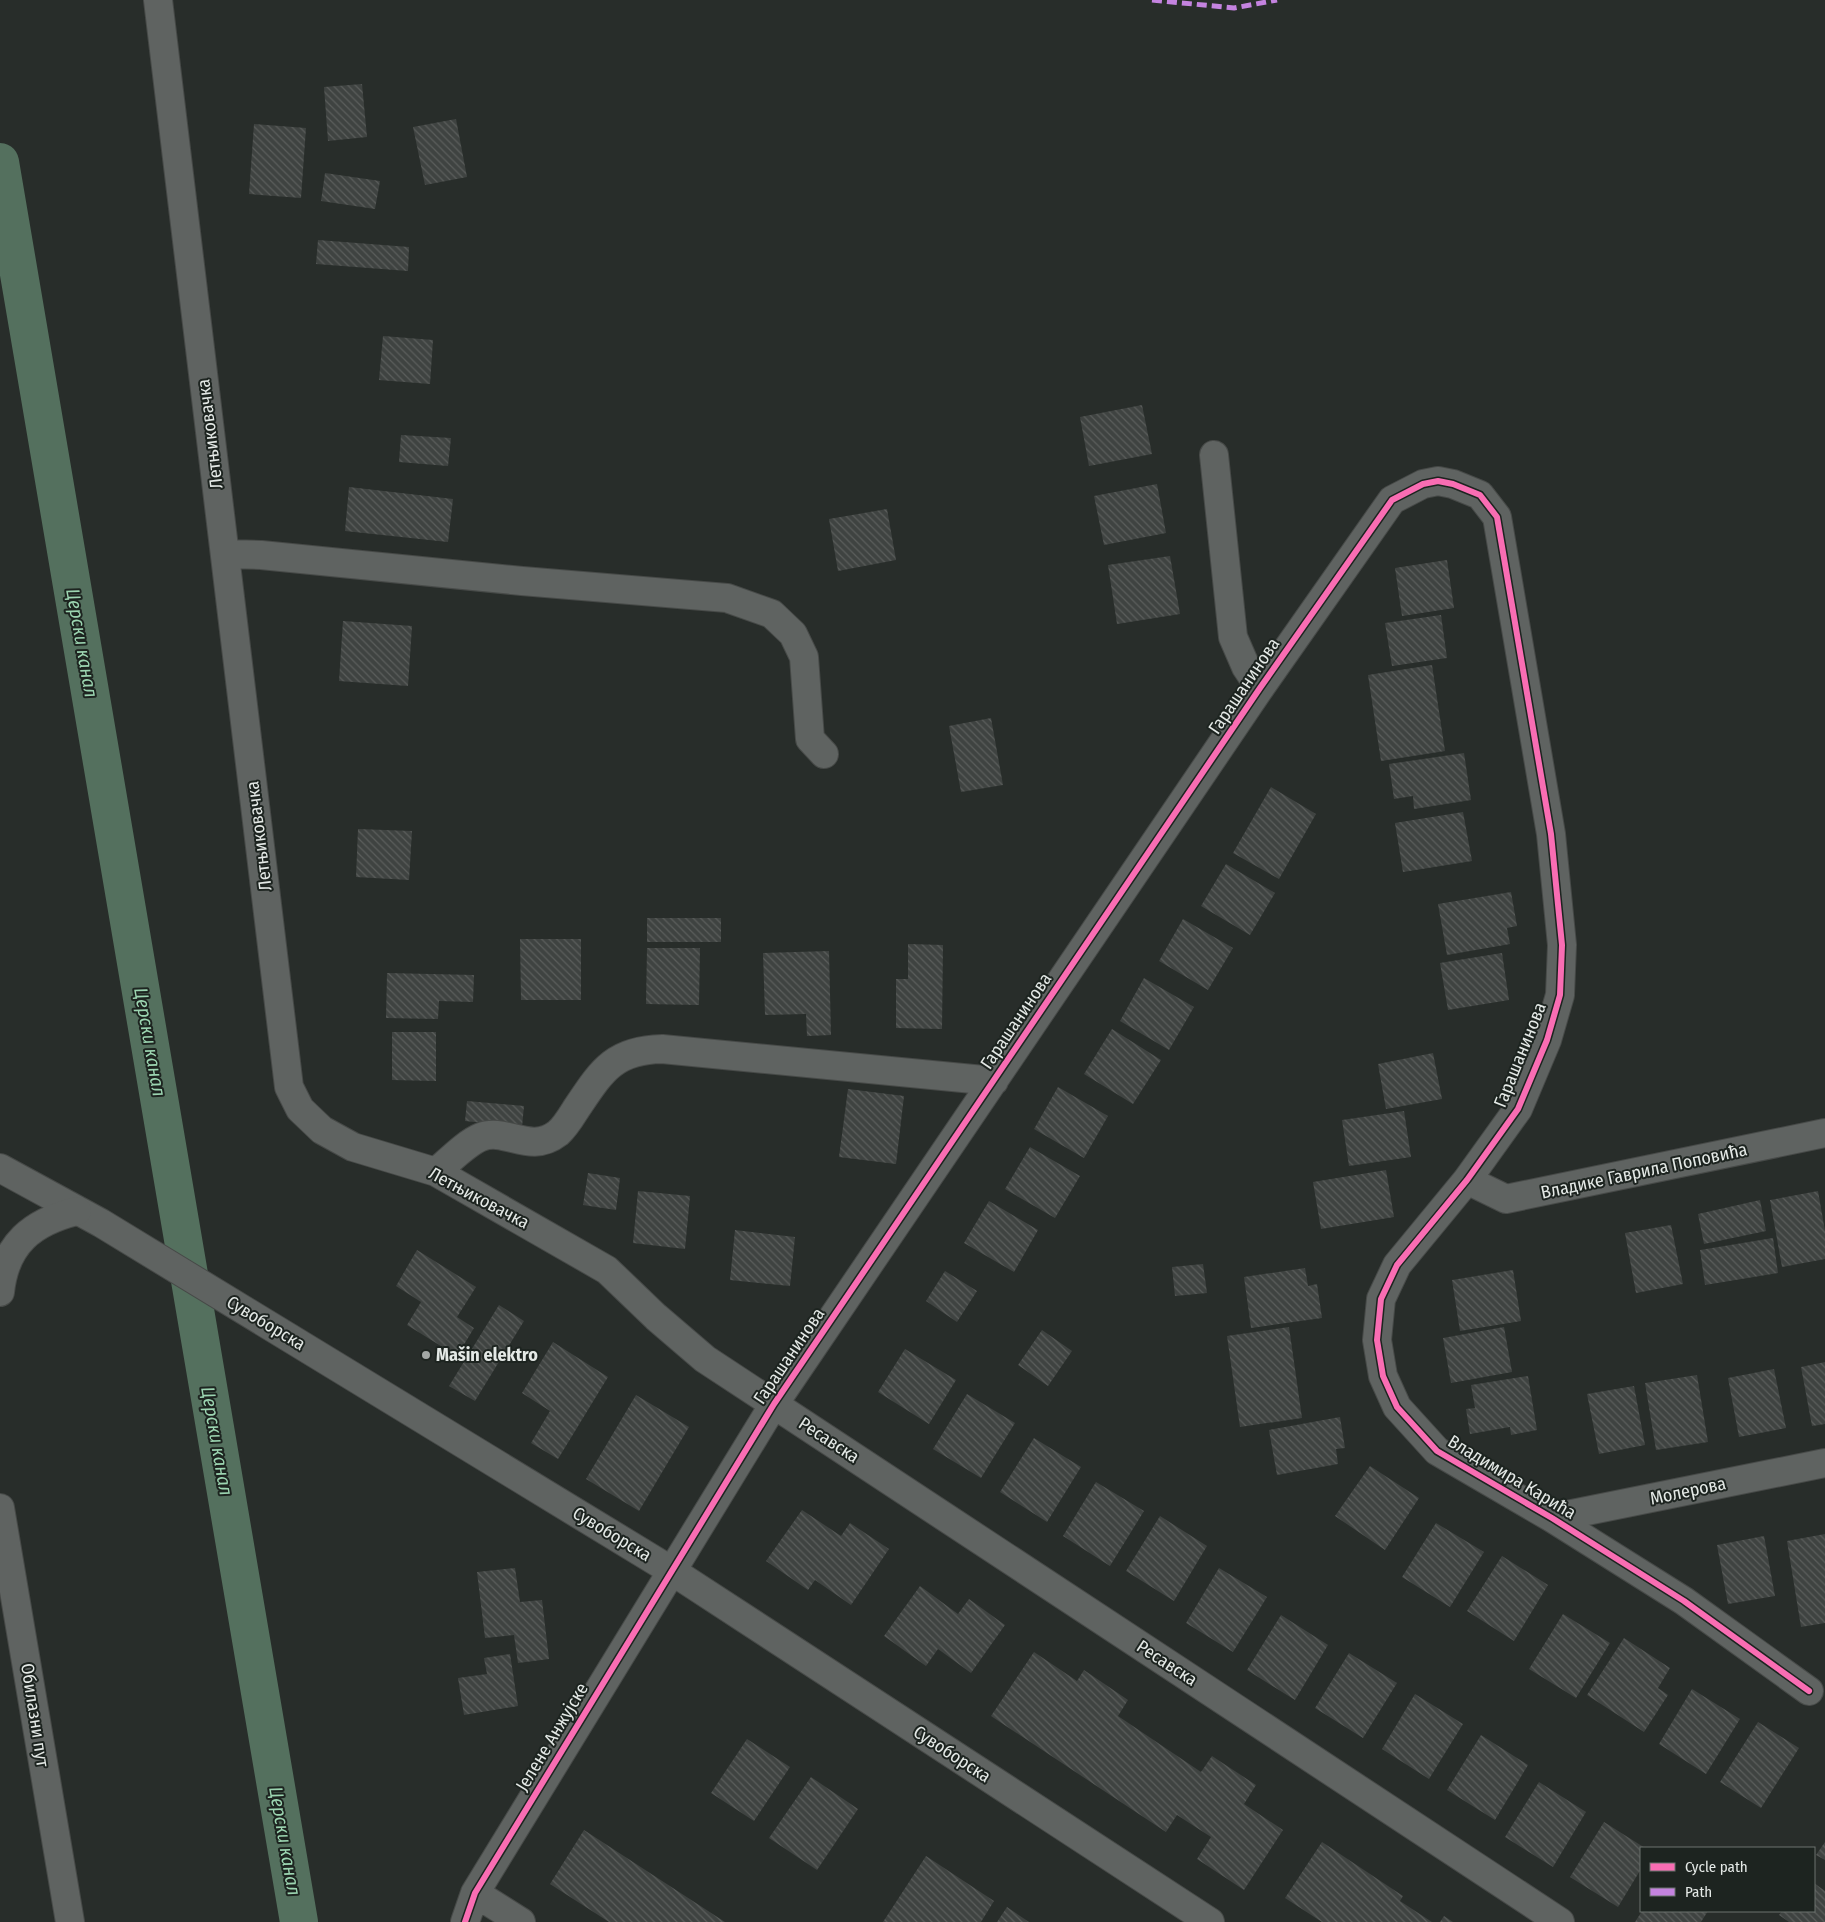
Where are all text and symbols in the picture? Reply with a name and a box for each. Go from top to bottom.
street label: Летњиковачка [192,378,228,490]
water label: Церски канал [61,587,103,699]
street label: Гарашанинова [1204,634,1284,738]
street label: Летњиковачка [241,780,277,892]
street label: Гарашанинова [976,969,1056,1073]
water label: Церски канал [129,986,171,1098]
street label: Гарашанинова [1489,999,1551,1111]
street label: Владике Гаврила Поповића [1539,1138,1749,1204]
street label: Летњиковачка [425,1162,533,1234]
street label: Сувоборска [223,1291,309,1355]
street label: Гарашанинова [749,1304,829,1408]
place label: Mašin elektro [436,1344,538,1366]
marker: Mašin elektro [420,1349,432,1361]
water label: Церски канал [196,1385,238,1497]
street label: Ресавска [795,1412,864,1468]
street label: Владимира Карића [1444,1430,1580,1524]
street label: Молерова [1648,1472,1728,1510]
street label: Сувоборска [569,1502,655,1566]
street label: Ресавска [1133,1635,1202,1691]
street label: Обилазни пут [16,1662,54,1769]
street label: Јелене Анжујске [511,1679,593,1795]
street label: Сувоборска [909,1721,995,1787]
water label: Церски канал [264,1785,306,1897]
legend [1640,1847,1815,1912]
text: Cycle path [1685,1858,1748,1876]
text: Path [1685,1883,1712,1901]

